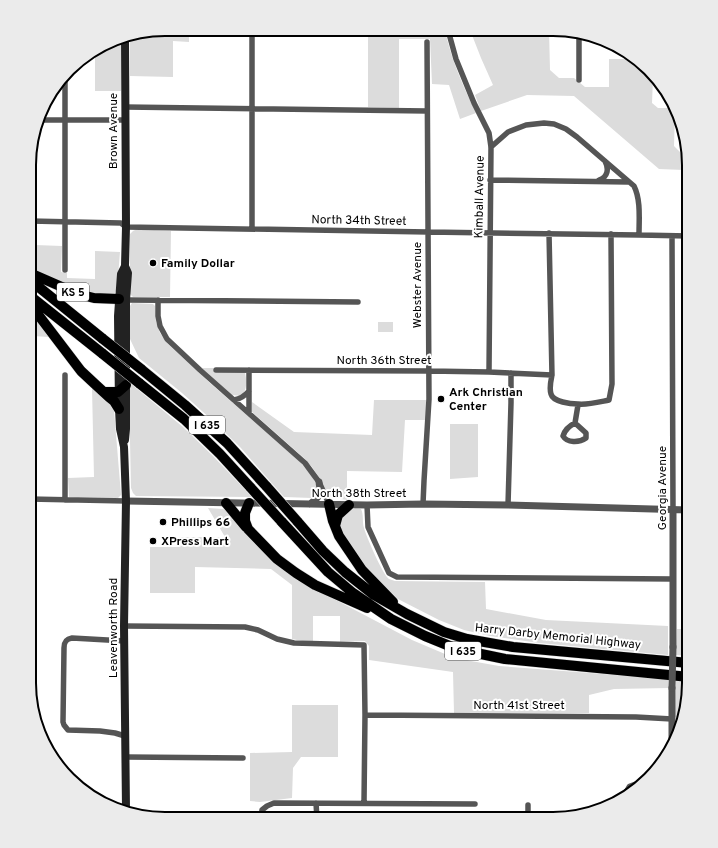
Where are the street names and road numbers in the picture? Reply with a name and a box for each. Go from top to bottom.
street label: Brown Avenue [106,93,122,169]
street label: Kimball Avenue [471,155,489,239]
street label: North 34th Street [311,212,407,230]
street label: Webster Avenue [410,242,426,328]
road number: KS 5 [57,283,89,301]
street label: North 36th Street [336,353,432,369]
road number: I 635 [189,416,225,434]
street label: Georgia Avenue [655,446,671,530]
street label: North 38th Street [311,486,407,502]
street label: Leavenworth Road [106,578,122,678]
street label: Harry Darby Memorial Highway [474,620,642,654]
road number: I 635 [445,642,481,660]
street label: North 41st Street [473,698,565,714]

